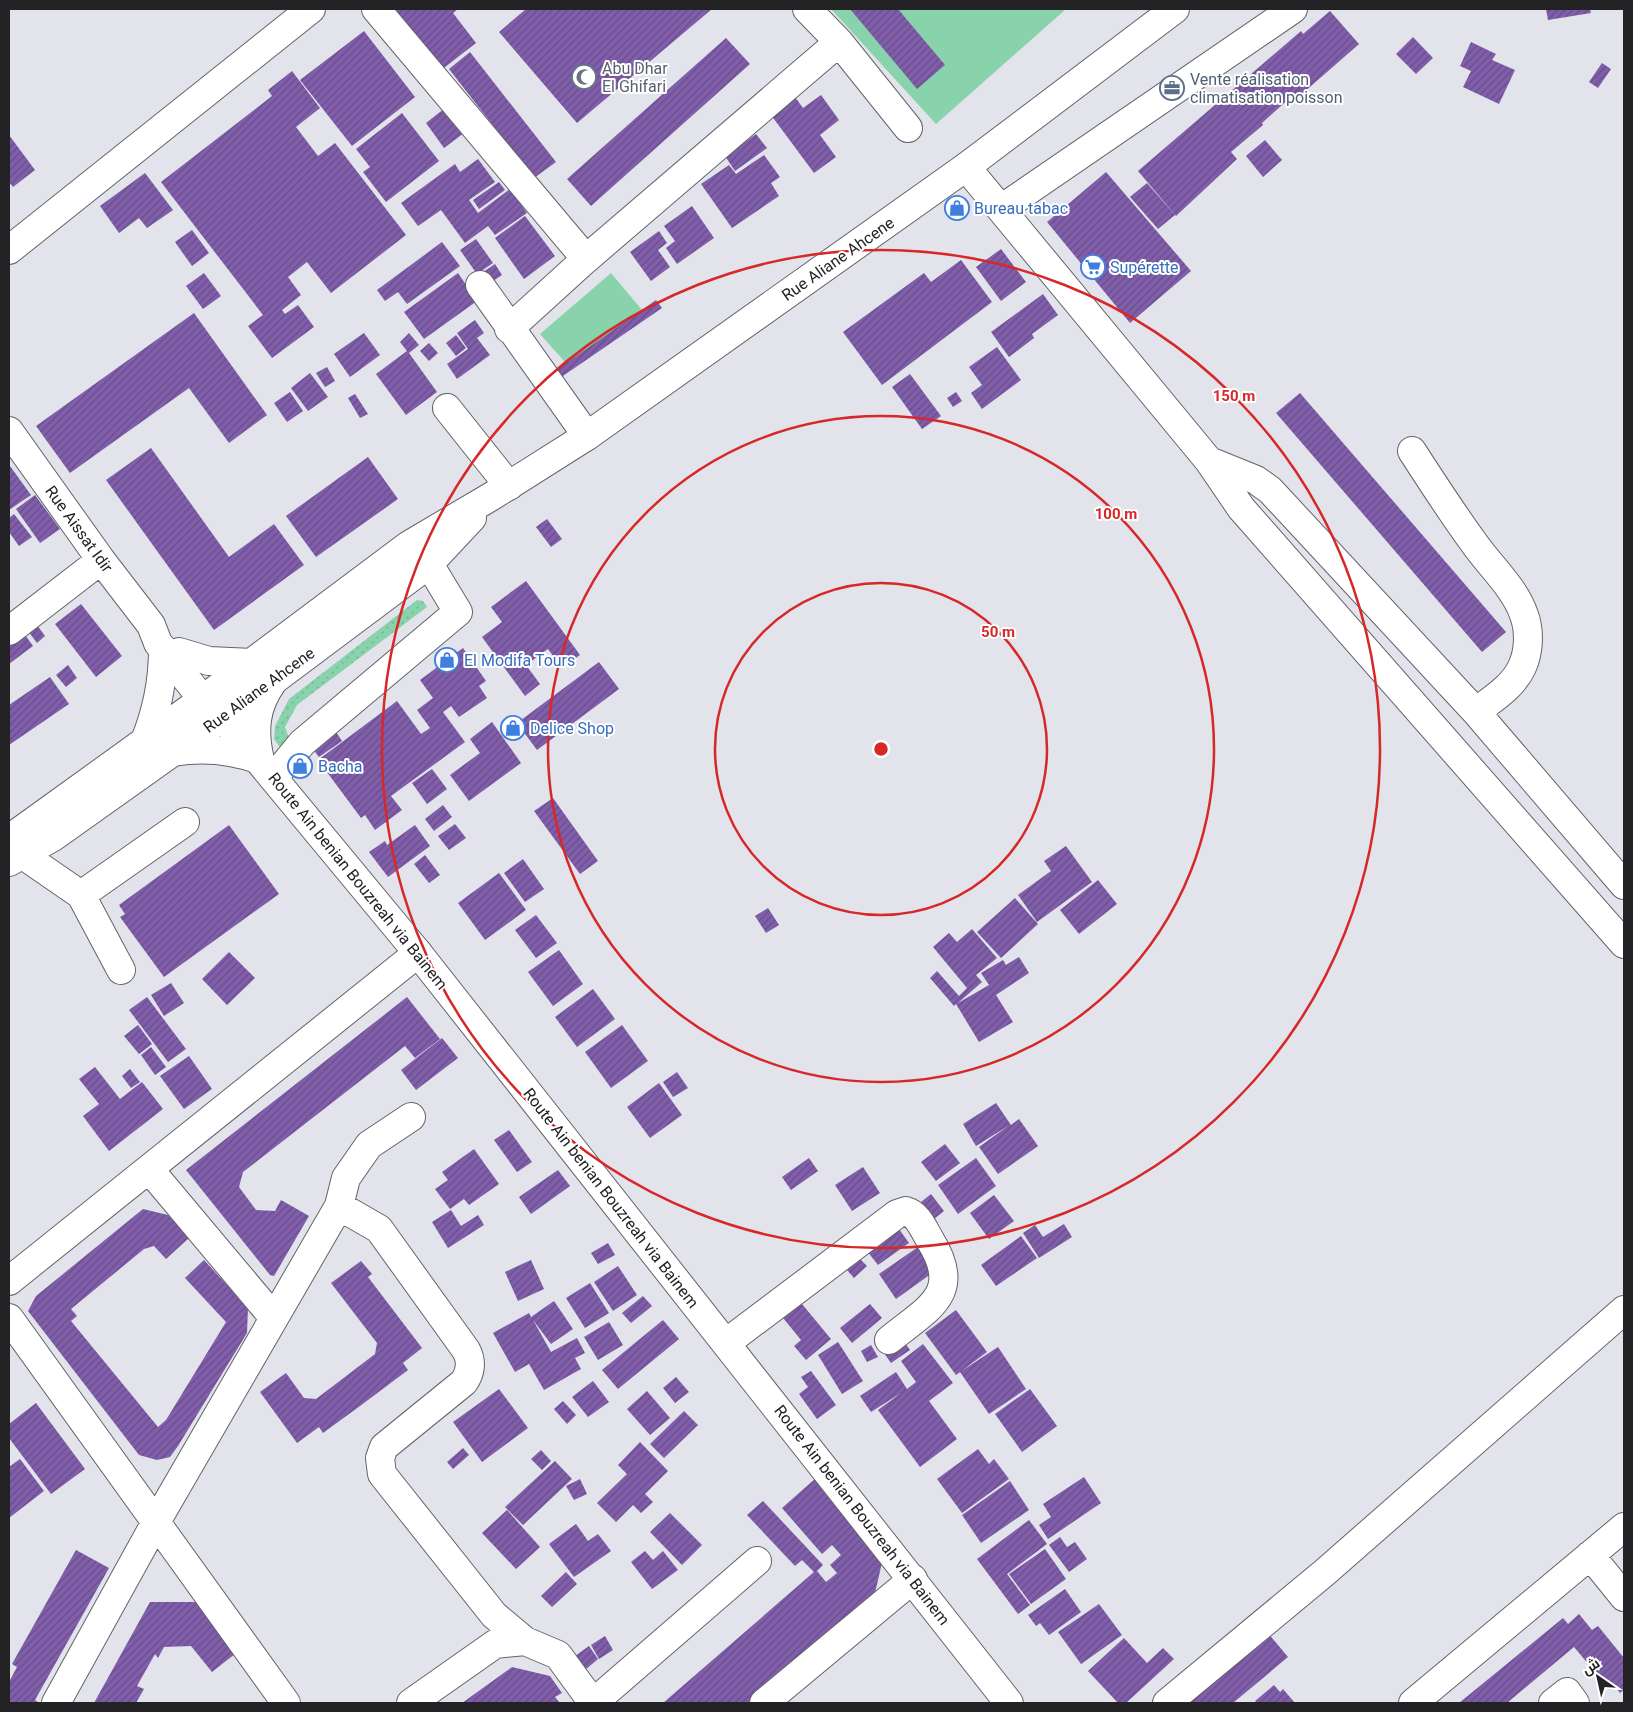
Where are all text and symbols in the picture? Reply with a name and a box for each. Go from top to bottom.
place label: Abu Dhar El Ghifari [602,59,668,96]
mosque icon: Abu Dhar El Ghifari [571,64,597,90]
place label: Vente réalisation climatisation poisson [1190,70,1343,107]
office icon: Vente réalisation climatisation poisson [1159,75,1185,101]
shop icon: Bureau tabac [944,195,970,221]
place label: Bureau tabac [974,199,1068,218]
street label: Rue Aliane Ahcene [778,213,898,305]
supermarket icon: Supérette [1080,254,1106,280]
place label: Supérette [1110,258,1179,277]
text: 150 m [1213,387,1255,405]
street label: Rue Aissat Idir [41,482,117,577]
text: 100 m [1095,505,1137,523]
text: 50 m [981,623,1015,641]
street label: Rue Aliane Ahcene [200,643,318,737]
shop icon: El Modifa Tours [434,647,460,673]
place label: El Modifa Tours [464,651,575,670]
shop icon: Delice Shop [500,715,526,741]
place label: Delice Shop [530,719,614,738]
centre of rings [872,740,890,758]
shop icon: Bacha [287,753,313,779]
place label: Bacha [318,757,363,776]
street label: Route Ain benian Bouzreah via Bainem [265,769,451,993]
street label: Route Ain benian Bouzreah via Bainem [519,1084,703,1312]
street label: Route Ain benian Bouzreah via Bainem [770,1401,954,1629]
north arrow [1573,1652,1623,1702]
text: ش [1579,1655,1603,1679]

